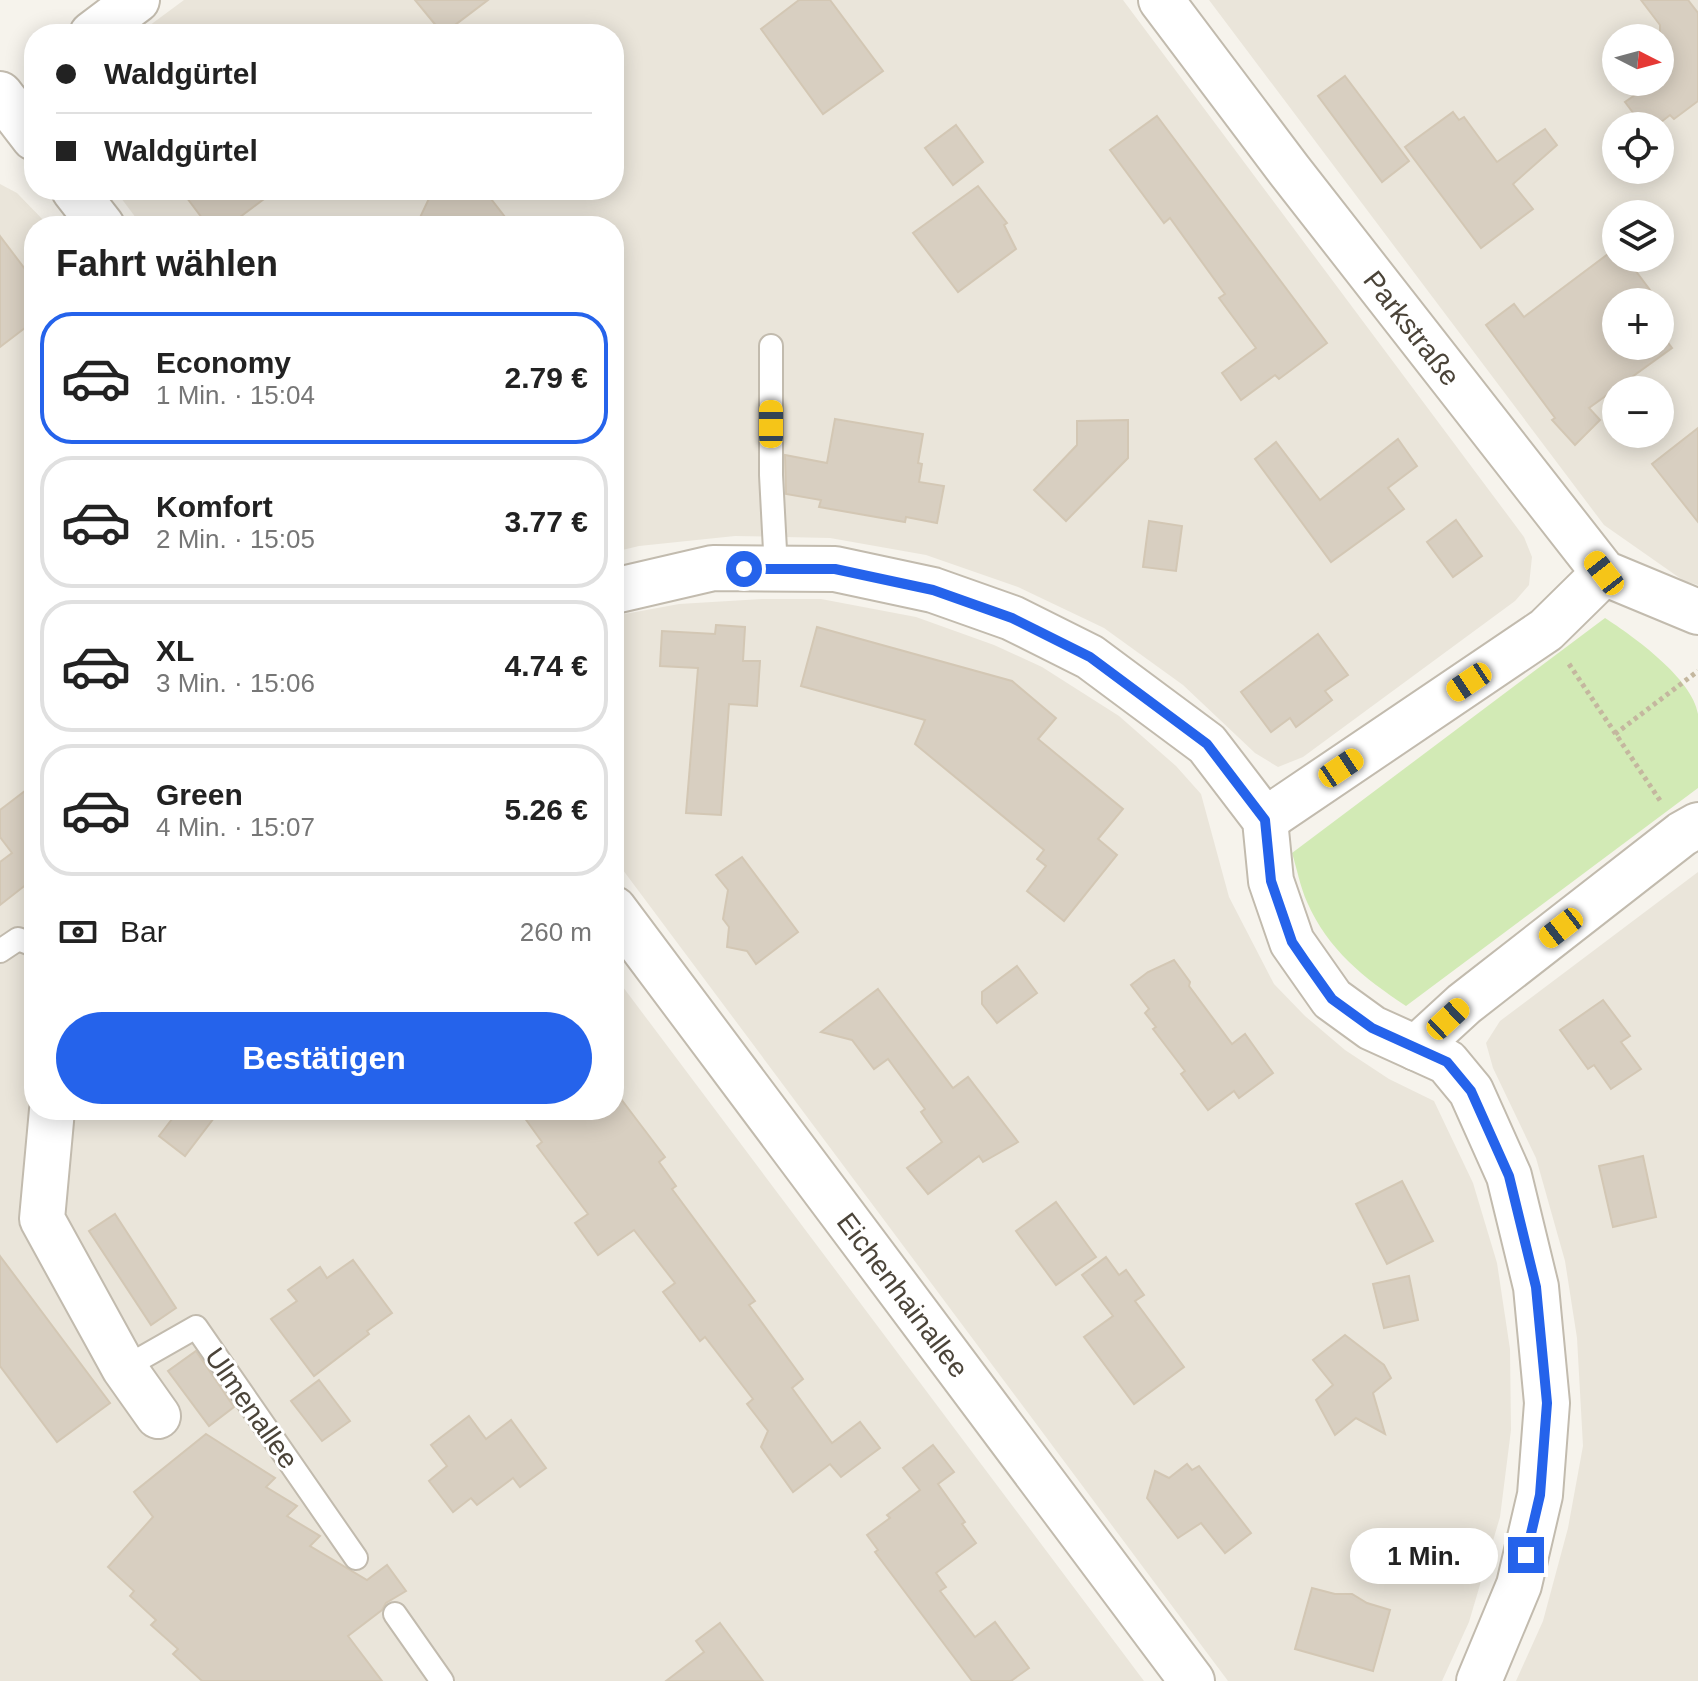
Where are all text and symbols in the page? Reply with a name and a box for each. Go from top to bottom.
north arrow [1602,24,1674,96]
map controls [1602,24,1674,448]
text: Waldgürtel [104,57,258,90]
button: locate [1602,112,1674,184]
text: Waldgürtel [104,134,258,167]
button: layers [1602,200,1674,272]
text: Fahrt wählen [56,243,278,284]
street label: Parkstraße [1357,265,1466,392]
button: + [1602,288,1674,360]
icon: car [60,342,132,414]
text: Economy [156,346,291,379]
text: 2.79 € [505,361,588,394]
button: − [1602,376,1674,448]
text: 1 Min. · 15:04 [156,380,315,410]
car [759,400,783,448]
icon: car [60,486,132,558]
text: Komfort [156,490,273,523]
text: 3.77 € [505,505,588,538]
text: 2 Min. · 15:05 [156,524,315,554]
car [1580,547,1628,599]
route start [726,551,762,587]
icon: car [60,630,132,702]
text: XL [156,634,194,667]
text: 4.74 € [505,649,588,682]
car [1442,659,1496,705]
text: 3 Min. · 15:06 [156,668,315,698]
car [1314,745,1368,791]
icon: car [60,774,132,846]
text: Green [156,778,243,811]
text: 5.26 € [505,793,588,826]
text: 4 Min. · 15:07 [156,812,315,842]
car [1535,904,1587,952]
icon: cash [56,910,100,954]
text: Bar [120,915,167,948]
text: 260 m [520,917,592,947]
car [1422,994,1474,1044]
button: Bestätigen [56,1012,592,1104]
street label: Eichenhainallee [831,1207,974,1384]
street label: Ulmenallee [199,1342,304,1475]
callout: 1 Min. [1350,1527,1498,1583]
route end [1508,1537,1544,1573]
text: 1 Min. [1387,1541,1461,1571]

